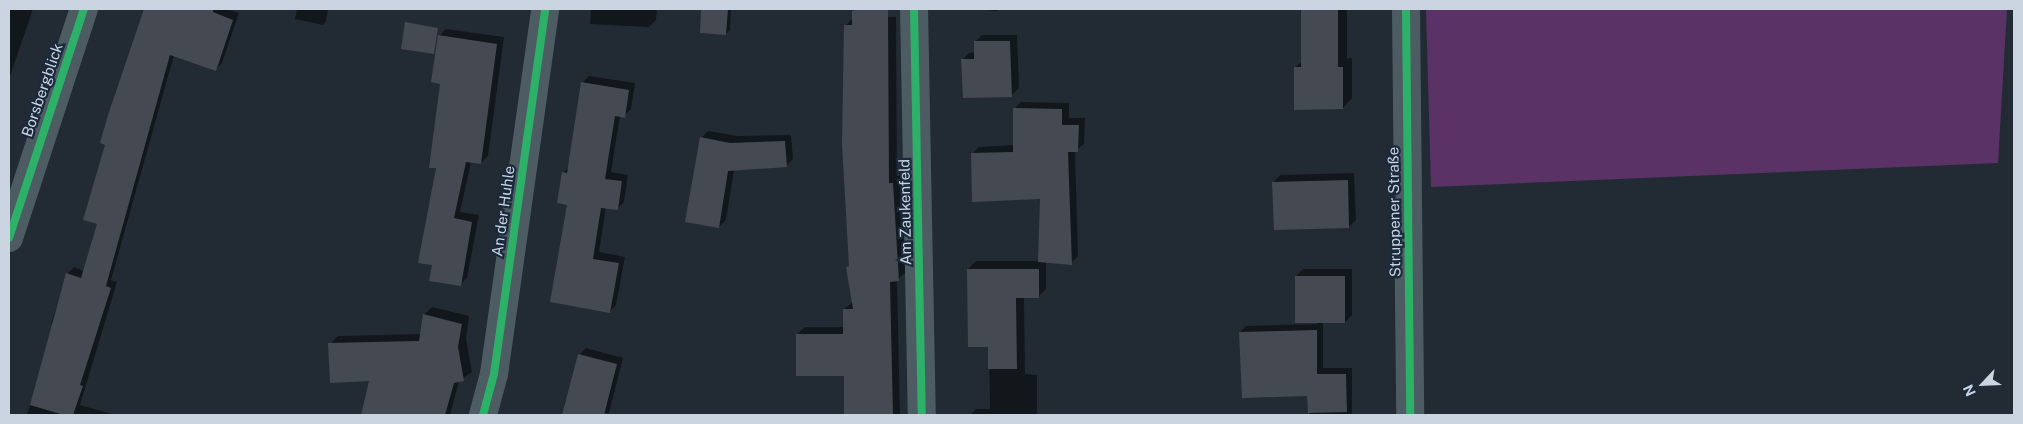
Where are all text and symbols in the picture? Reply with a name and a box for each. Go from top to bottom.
street label: Borsbergblick [18,41,66,139]
street label: Struppener Straße [1384,147,1404,277]
street label: Am Zaukenfeld [895,159,915,265]
street label: An der Huhle [488,164,518,258]
north arrow [1958,359,2008,409]
text: N [1960,382,1979,399]

